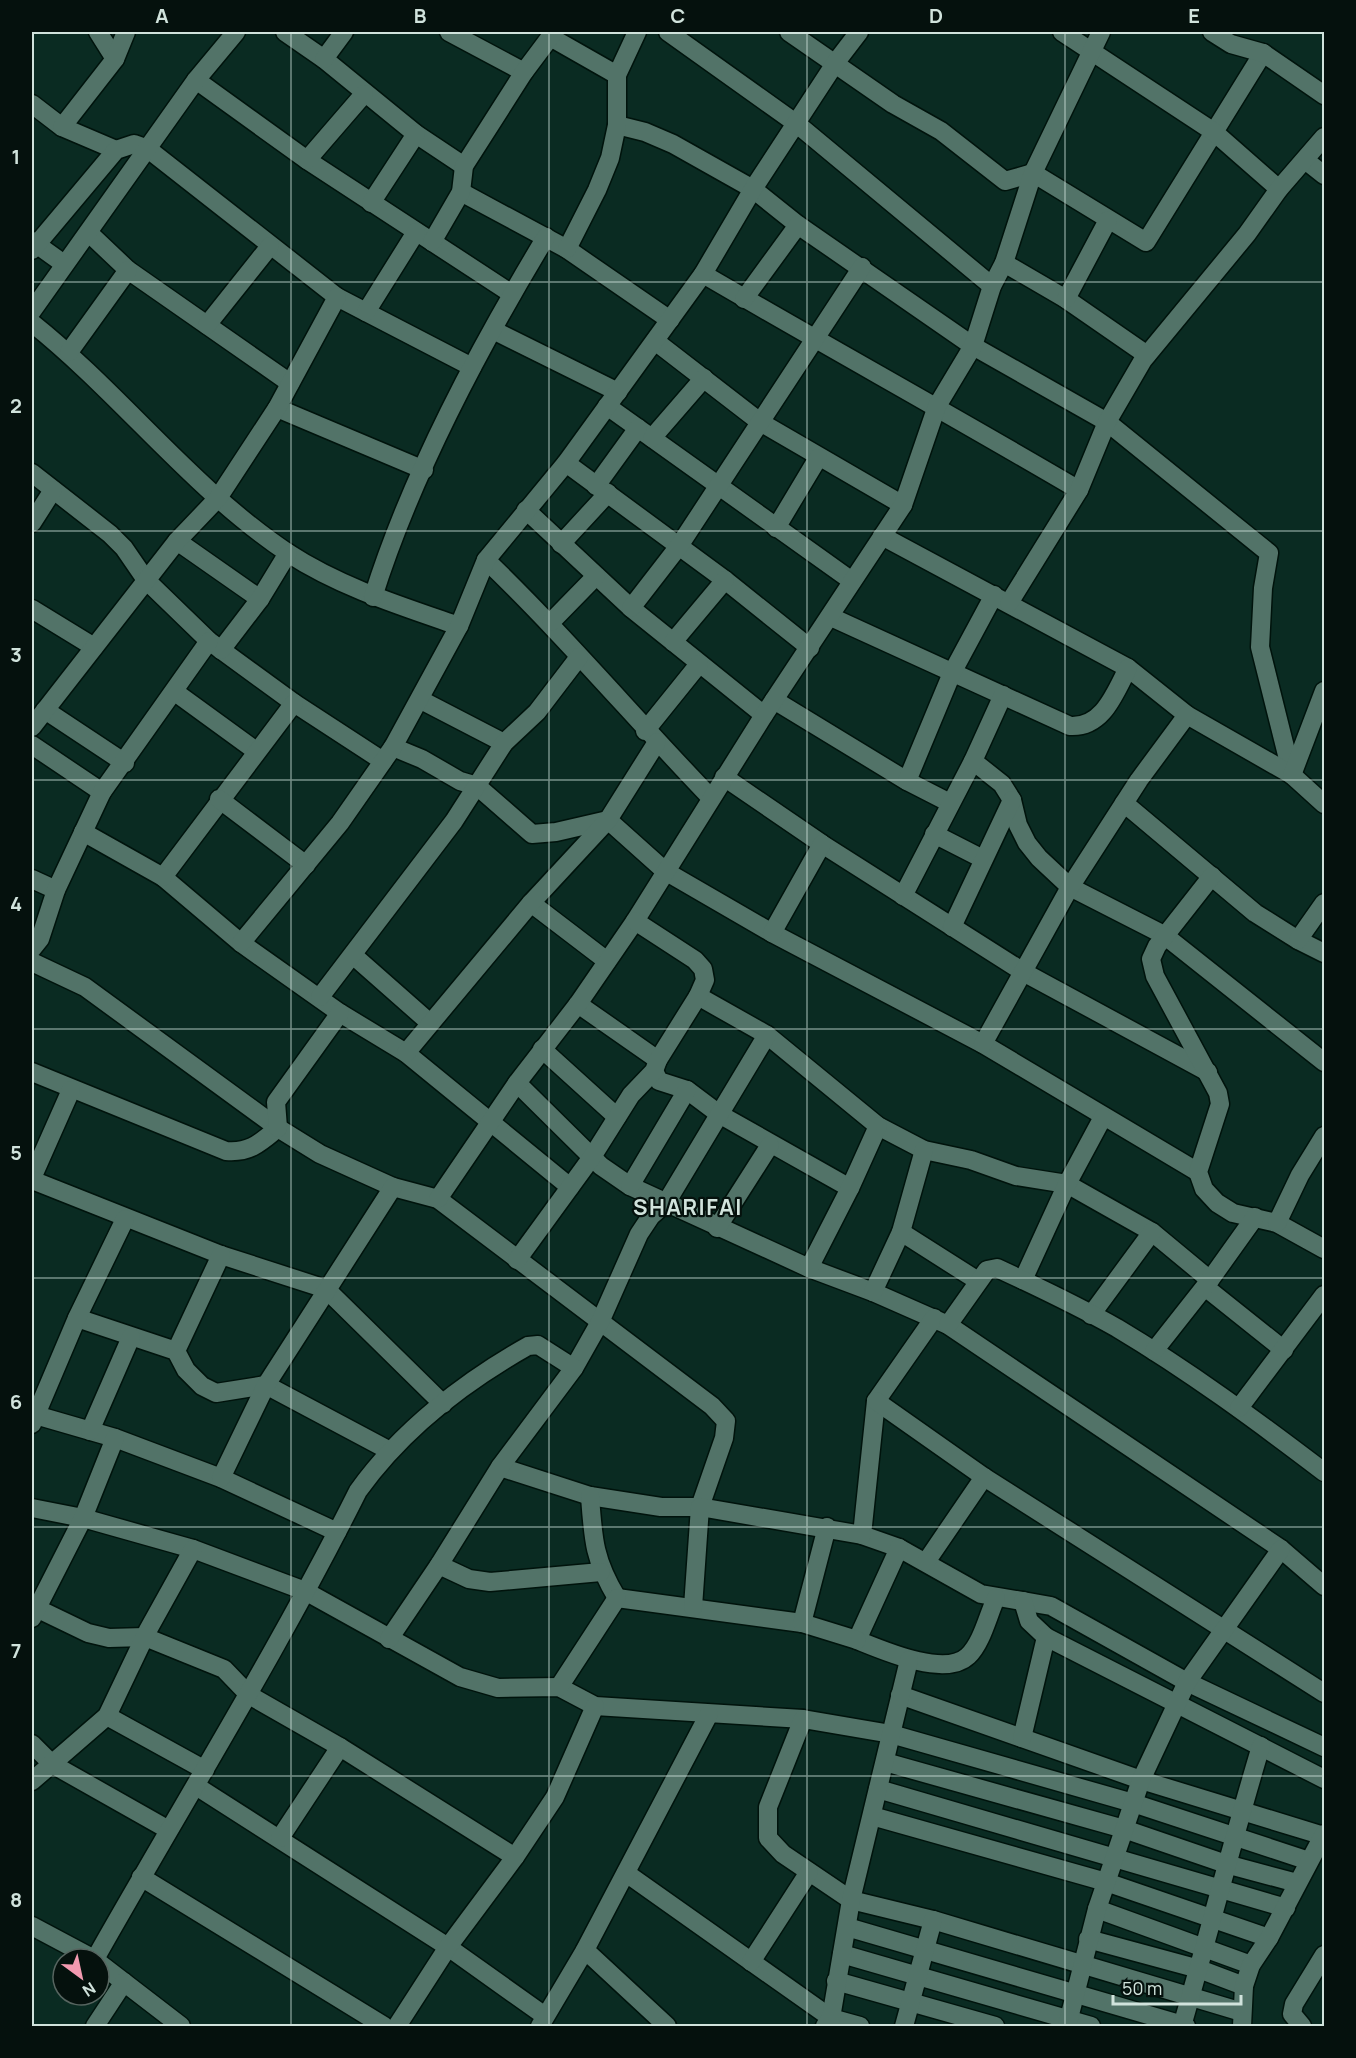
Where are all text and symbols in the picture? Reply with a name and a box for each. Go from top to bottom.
text: A [155,2,169,29]
text: B [414,2,427,29]
text: C [671,2,685,29]
text: D [929,2,943,29]
text: E [1188,2,1200,29]
text: 1 [12,143,20,170]
text: 2 [10,392,22,419]
text: 3 [10,641,22,668]
text: 4 [10,890,22,917]
text: 5 [10,1139,22,1166]
district label: SHARIFAI [633,1192,743,1222]
text: 6 [10,1388,22,1415]
text: 7 [11,1637,21,1664]
text: 8 [10,1886,22,1913]
north arrow [51,1947,111,2007]
scale bar [1113,1968,1240,2006]
text: 50 m [1122,1976,1162,2000]
text: N [78,1977,100,2002]

